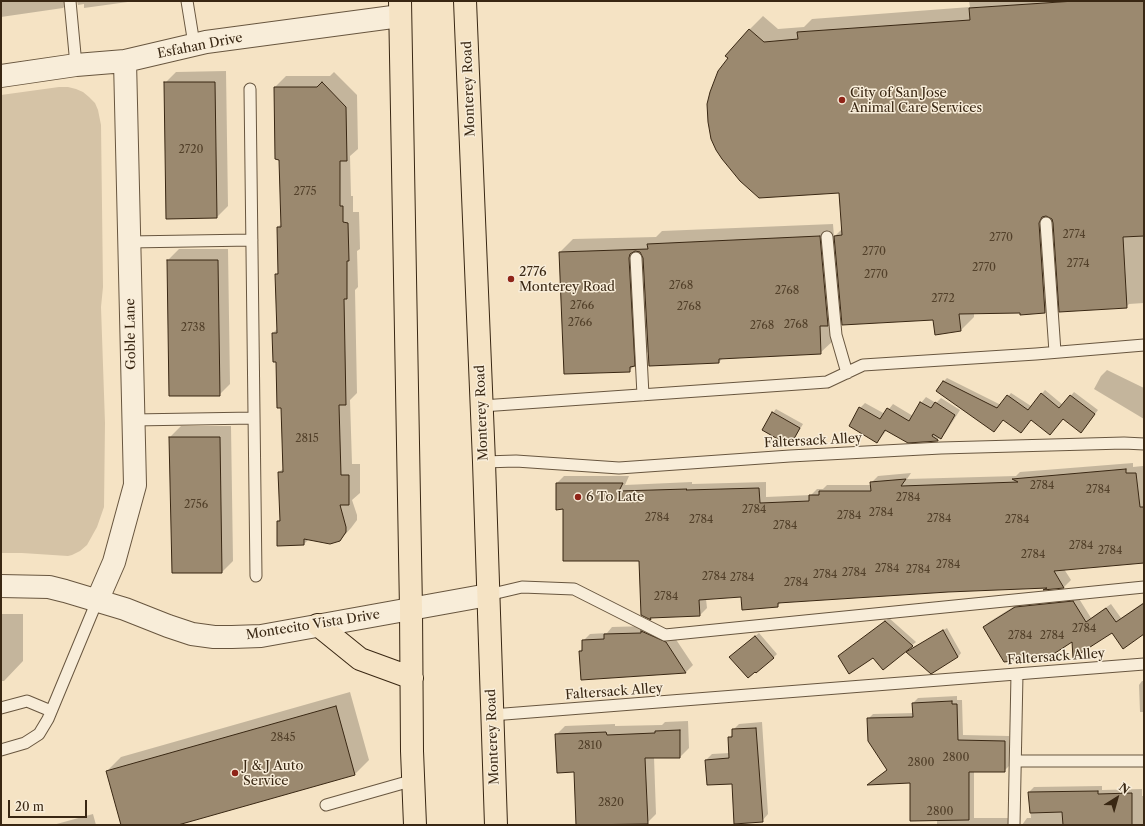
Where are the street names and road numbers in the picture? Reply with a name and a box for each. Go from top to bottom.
street label: Esfahan Drive [156,30,244,62]
street label: Monterey Road [460,41,478,137]
street label: Goble Lane [123,298,139,370]
street label: Monterey Road [473,365,491,461]
street label: Faltersack Alley [764,431,862,451]
street label: Montecito Vista Drive [245,607,381,643]
street label: Faltersack Alley [1007,646,1105,668]
street label: Faltersack Alley [565,681,663,703]
street label: Monterey Road [484,689,502,785]

